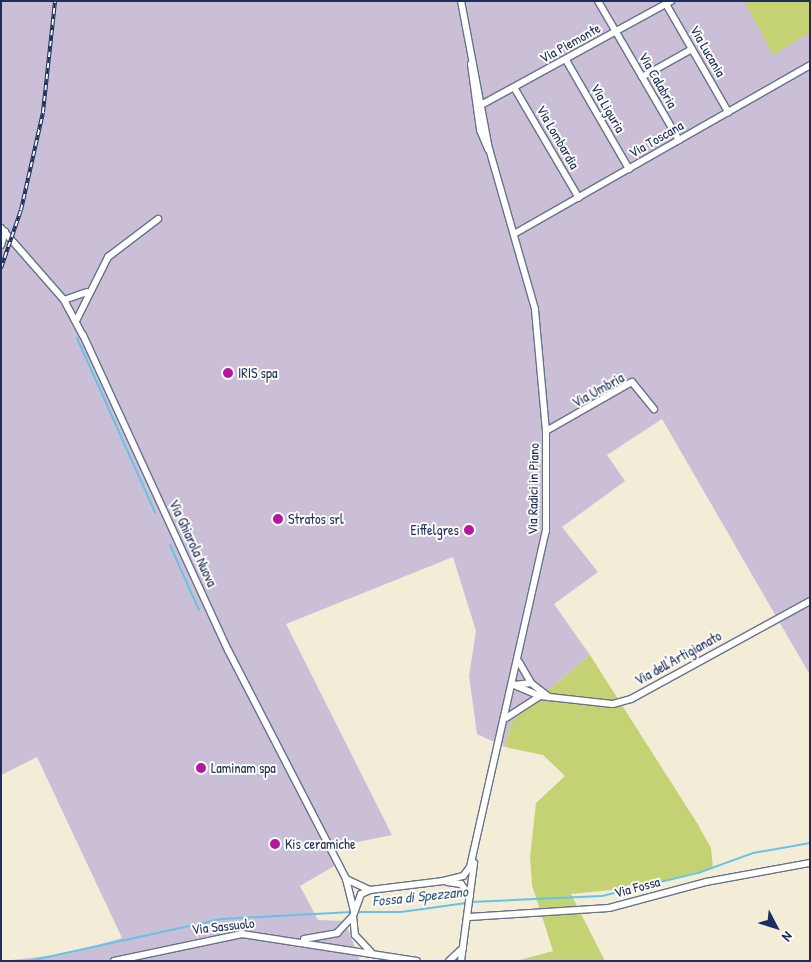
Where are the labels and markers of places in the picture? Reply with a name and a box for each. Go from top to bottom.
place label: IRIS spa [238,365,277,381]
marker: IRIS spa [222,367,234,379]
place label: Stratos srl [288,511,344,527]
marker: Stratos srl [272,513,284,525]
place label: Eiffelgres [410,522,459,538]
marker: Eiffelgres [463,524,475,536]
place label: Laminam spa [211,760,276,776]
marker: Laminam spa [195,762,207,774]
place label: Kis ceramiche [285,836,355,852]
marker: Kis ceramiche [269,838,281,850]

